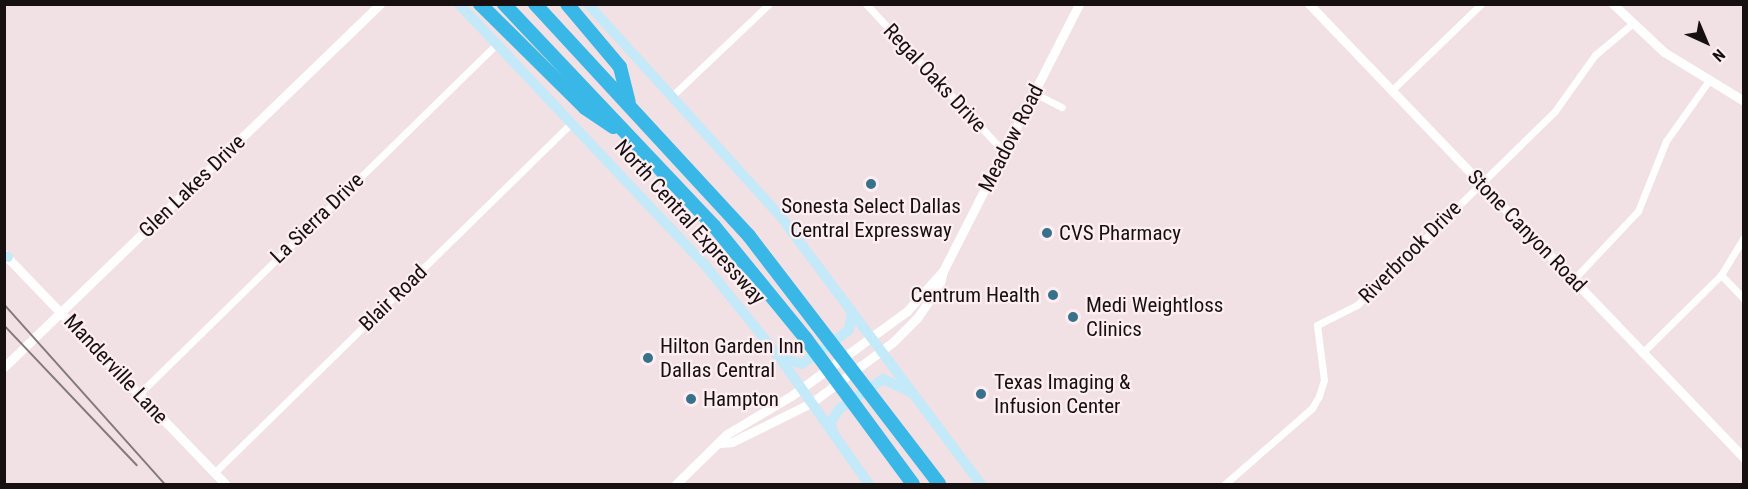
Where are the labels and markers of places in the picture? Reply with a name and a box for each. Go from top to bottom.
marker: Sonesta Select Dallas Central Expressway [864,177,878,191]
place label: Sonesta Select Dallas Central Expressway [781,193,961,243]
place label: CVS Pharmacy [1059,220,1181,246]
marker: CVS Pharmacy [1040,226,1054,240]
place label: Centrum Health [911,282,1040,308]
marker: Centrum Health [1044,286,1062,304]
place label: Medi Weightloss Clinics [1086,292,1223,342]
marker: Medi Weightloss Clinics [1064,308,1082,326]
place label: Hilton Garden Inn Dallas Central [660,333,804,383]
marker: Hilton Garden Inn Dallas Central [641,351,655,365]
place label: Texas Imaging & Infusion Center [994,369,1130,419]
marker: Texas Imaging & Infusion Center [972,385,990,403]
place label: Hampton [703,386,779,412]
marker: Hampton [684,392,698,406]

